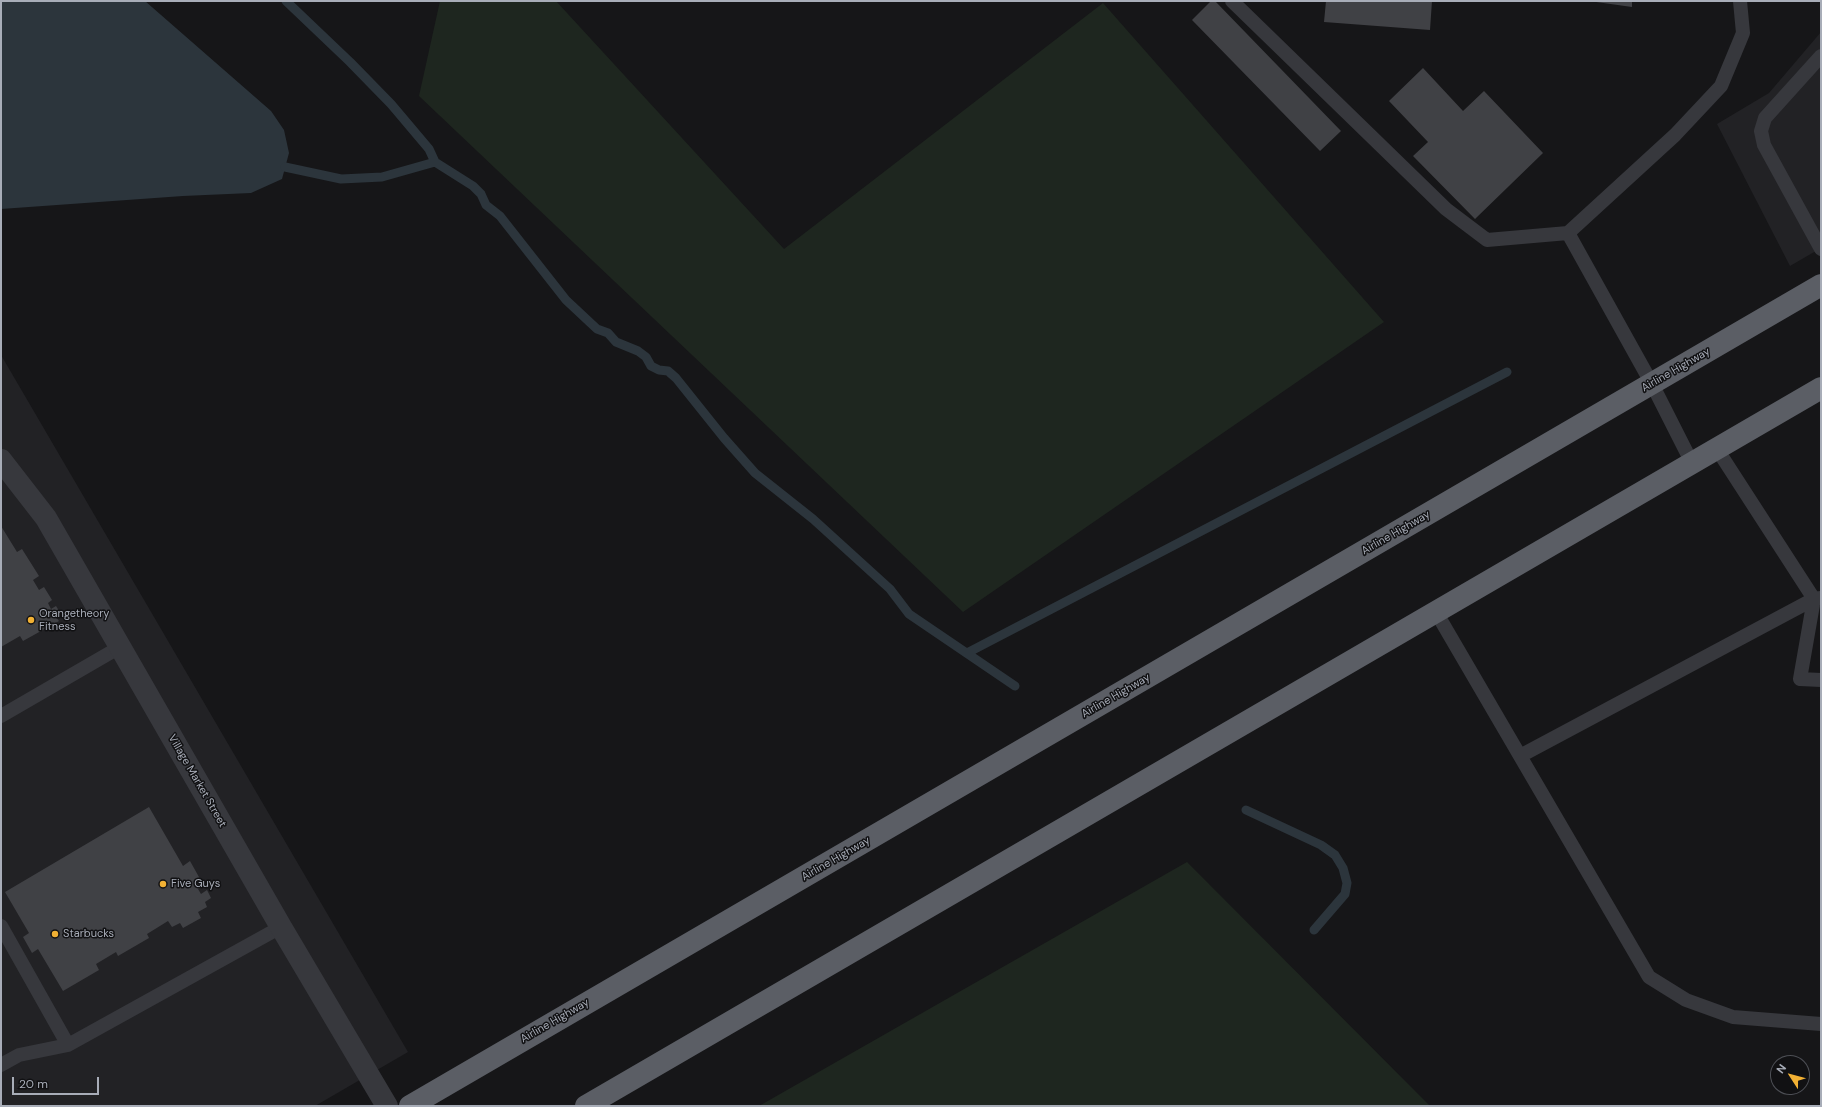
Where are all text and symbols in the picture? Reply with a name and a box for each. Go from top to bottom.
street label: Airline Highway [1639,345,1713,395]
street label: Airline Highway [1359,508,1433,558]
place label: Orangetheory Fitness [39,607,109,633]
marker: Orangetheory Fitness [26,615,36,625]
street label: Airline Highway [1079,671,1153,721]
street label: Village Market Street [165,732,229,830]
street label: Airline Highway [799,834,873,884]
place label: Five Guys [171,877,220,891]
marker: Five Guys [158,879,168,889]
place label: Starbucks [63,927,114,941]
marker: Starbucks [50,929,60,939]
street label: Airline Highway [518,996,592,1046]
north arrow [1770,1055,1810,1095]
text: N [1773,1061,1789,1076]
scale bar [14,1069,101,1095]
text: 20 m [19,1076,48,1092]

